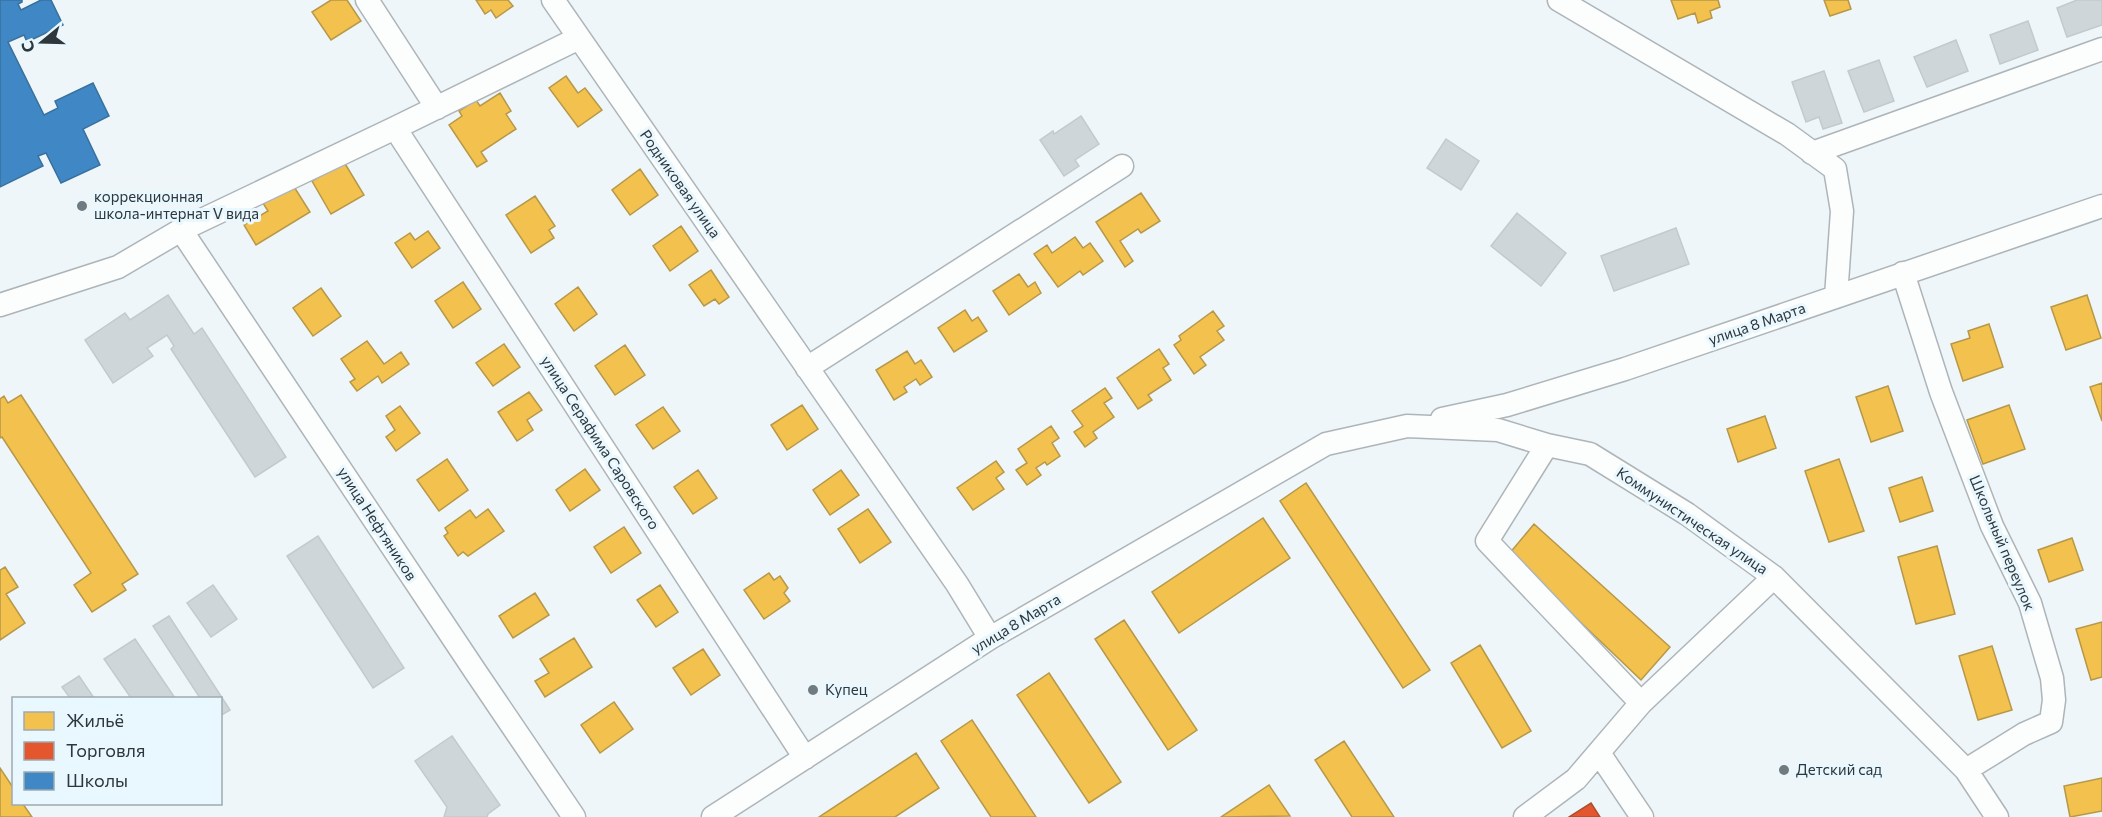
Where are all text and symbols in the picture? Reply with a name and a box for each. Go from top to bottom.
north arrow [12,12,72,72]
text: С [17,39,38,55]
street label: Родниковая улица [637,126,725,241]
place label: коррекционная школа-интернат V вида [94,187,259,222]
marker: коррекционная школа-интернат V вида [75,199,89,213]
street label: улица 8 Марта [1706,298,1808,348]
street label: улица Серафима Саровского [538,352,664,533]
street label: улица Нефтяников [334,463,421,584]
street label: Коммунистическая улица [1613,463,1772,578]
street label: Школьный переулок [1966,472,2040,613]
street label: улица 8 Марта [967,589,1064,657]
place label: Купец [825,680,868,698]
marker: Купец [806,683,820,697]
legend [12,697,222,805]
text: Жильё [66,709,124,731]
text: Торговля [66,739,145,761]
place label: Детский сад [1796,760,1882,778]
marker: Детский сад [1777,763,1791,777]
text: Школы [66,769,128,791]

